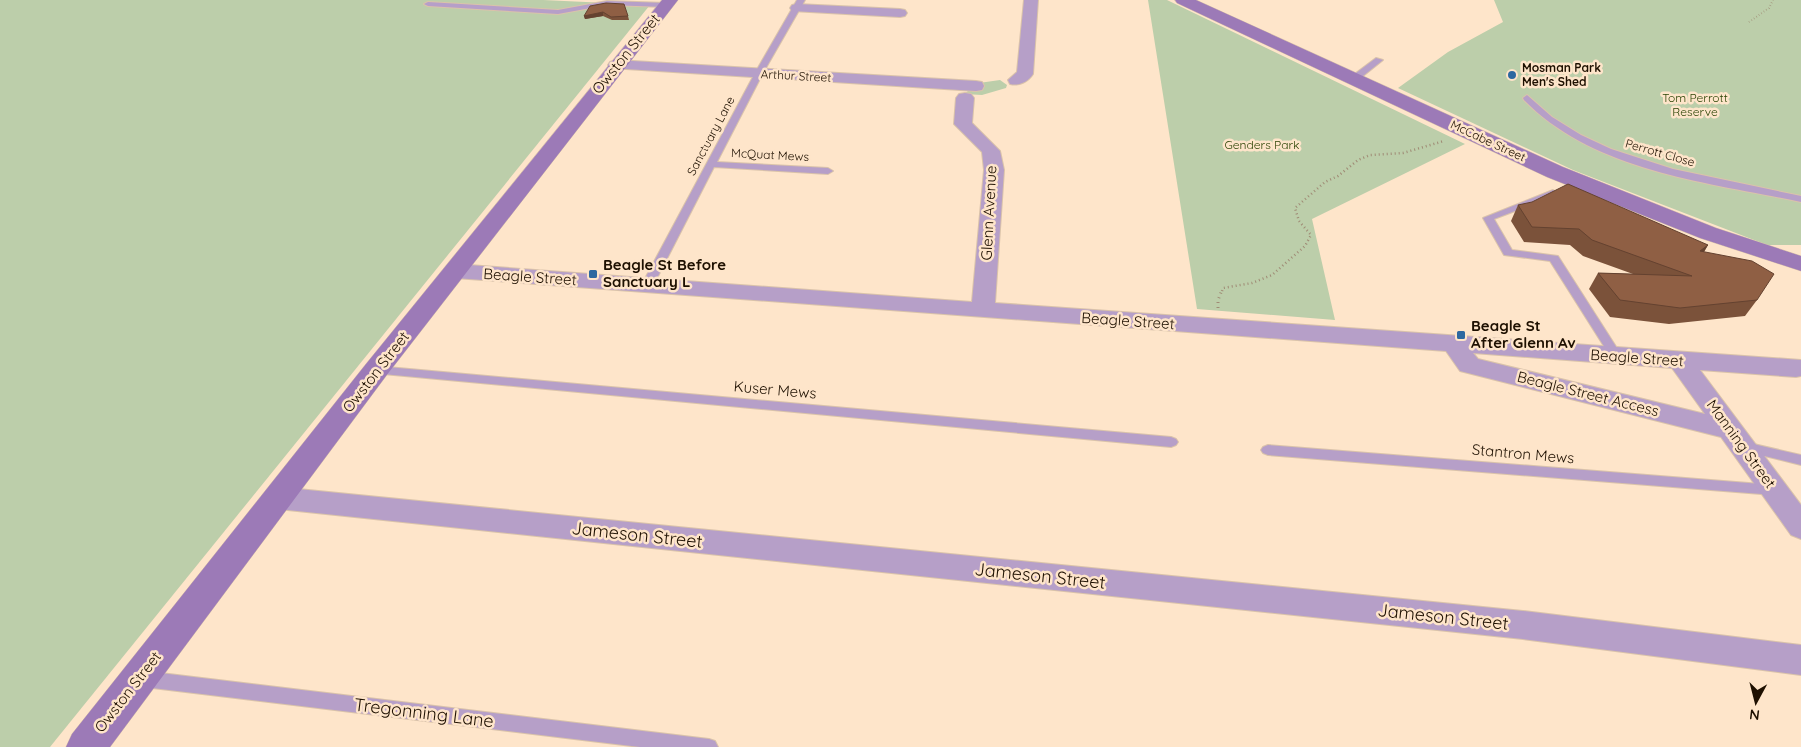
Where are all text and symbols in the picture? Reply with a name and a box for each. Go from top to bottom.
street label: Owston Street [588,10,664,98]
place label: Mosman Park Men's Shed [1522,60,1601,89]
street label: Arthur Street [760,66,832,85]
marker: Mosman Park Men's Shed [1506,69,1518,81]
park label: Tom Perrott Reserve [1662,90,1728,119]
street label: Sanctuary Lane [683,93,738,178]
street label: McCabe Street [1448,117,1528,165]
street label: Perrott Close [1624,135,1697,170]
park label: Genders Park [1224,137,1300,152]
street label: McQuat Mews [731,145,810,164]
street label: Glenn Avenue [977,165,1000,261]
place label: Beagle St Before Sanctuary L [603,255,726,291]
street label: Beagle Street [483,264,577,289]
marker: Beagle St Before Sanctuary L [587,268,599,280]
street label: Beagle Street [1081,308,1175,333]
place label: Beagle St After Glenn Av [1471,316,1576,352]
street label: Owston Street [338,327,413,416]
marker: Beagle St After Glenn Av [1455,329,1467,341]
street label: Beagle Street [1590,345,1684,370]
street label: Beagle Street Access [1515,367,1661,420]
street label: Kuser Mews [733,376,817,403]
street label: Manning Street [1703,396,1780,492]
street label: Stantron Mews [1471,440,1575,467]
street label: Jameson Street [570,516,704,553]
street label: Jameson Street [973,557,1107,594]
street label: Jameson Street [1376,598,1510,635]
street label: Owston Street [90,647,165,736]
north arrow [1731,677,1781,727]
street label: Tregonning Lane [353,693,495,732]
text: N [1748,705,1761,724]

